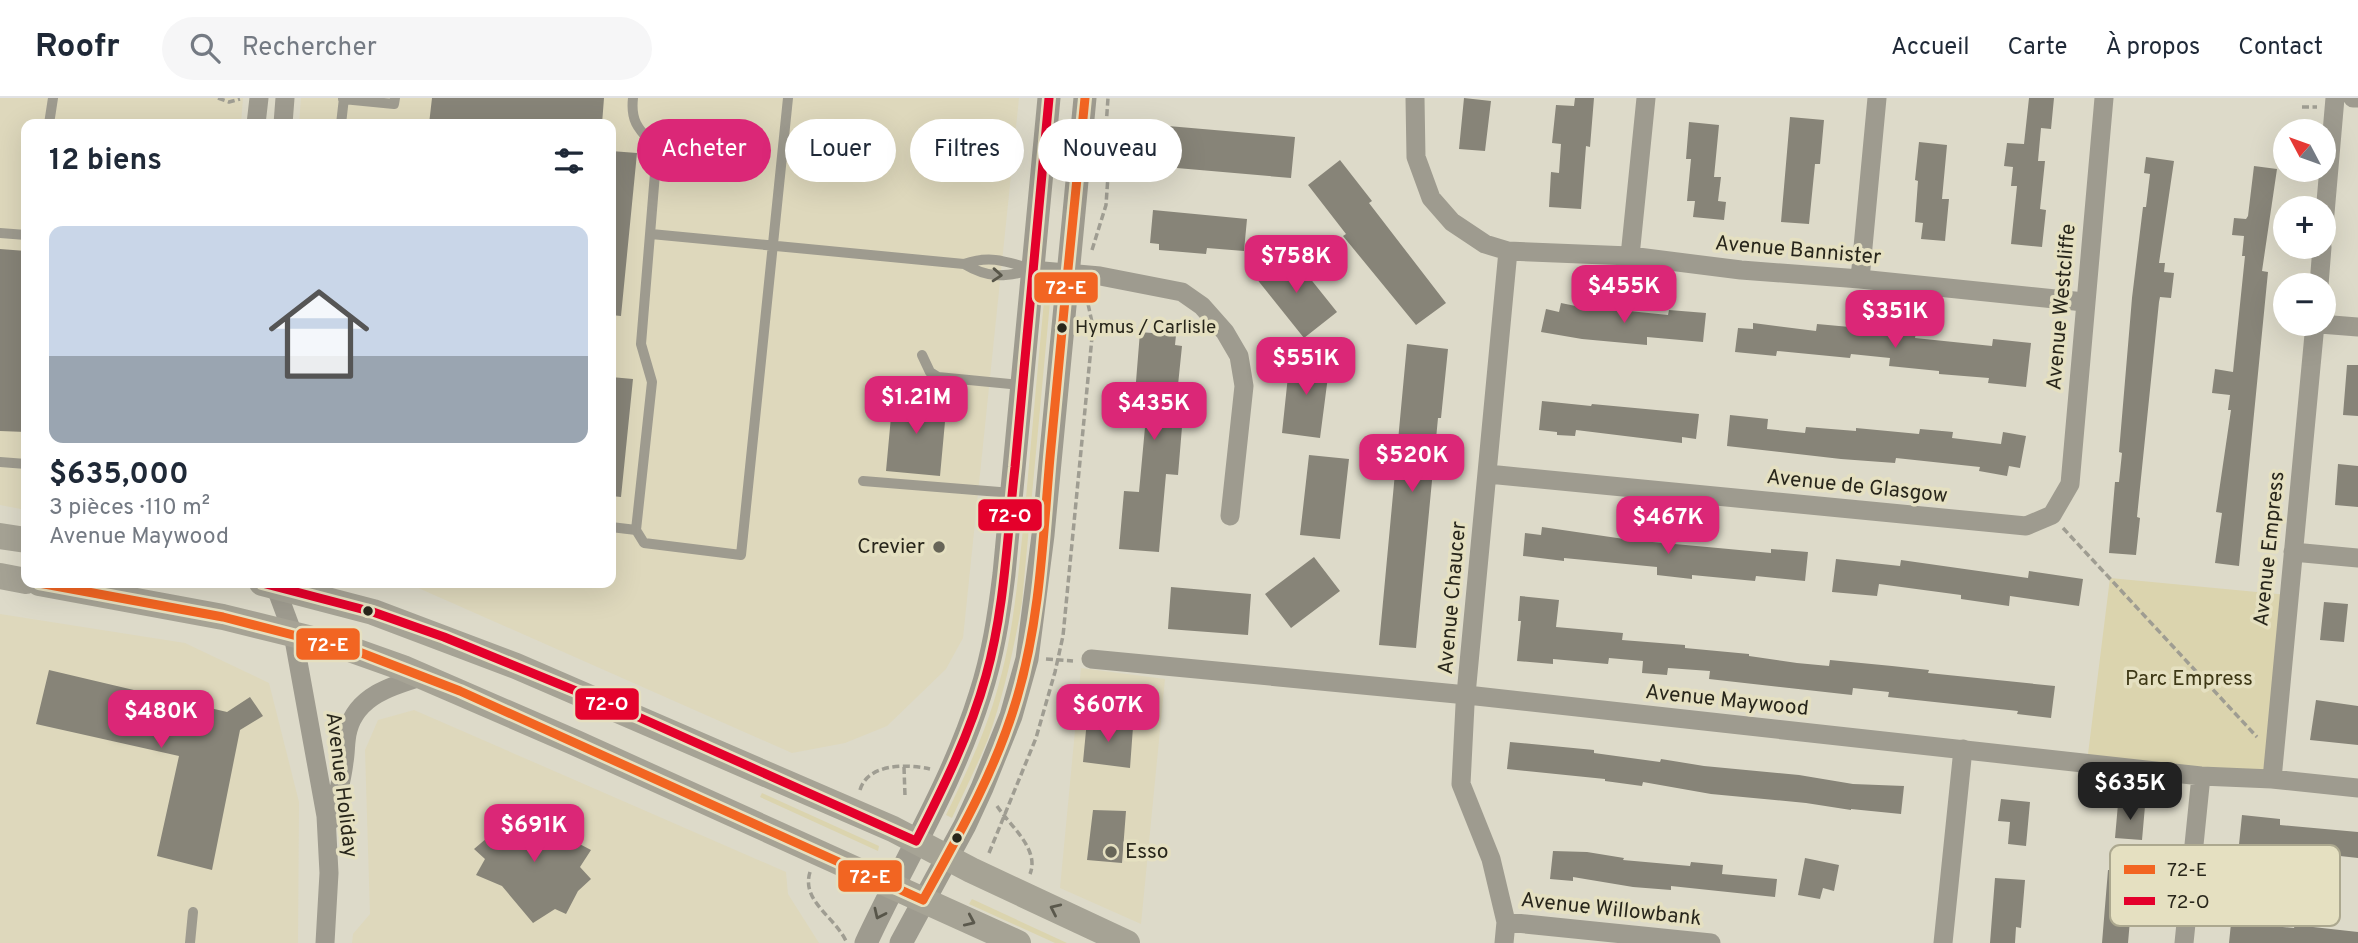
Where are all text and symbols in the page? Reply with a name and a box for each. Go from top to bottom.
search box [162,17,652,80]
text: Roofr [35,27,120,69]
icon: search [186,29,224,67]
text: Rechercher [242,32,377,65]
text: Accueil [1891,33,1970,63]
text: Carte [2008,33,2067,63]
text: À propos [2105,33,2200,63]
text: Contact [2238,33,2323,63]
chip: Acheter [637,119,771,182]
chip: Louer [785,119,896,182]
chip: Filtres [910,119,1024,182]
chip: Nouveau [1038,119,1182,182]
north arrow [2273,119,2336,182]
map controls [2273,119,2336,336]
icon: filters [550,142,588,180]
text: 12 biens [49,143,162,180]
button: + [2273,196,2336,259]
street label: Avenue Westcliffe [2041,223,2083,391]
street label: Avenue Bannister [1714,230,1882,272]
pin: $758K [1247,236,1345,295]
text: $758K [1261,243,1331,272]
pin: $455K [1575,266,1673,325]
one-way arrow [992,267,1003,282]
icon: home [256,271,382,397]
line badge: 72-E [1033,271,1099,304]
text: $455K [1587,273,1661,302]
button: − [2273,273,2336,336]
text: 72-E [1045,277,1087,301]
pin: $351K [1846,290,1944,350]
text: $351K [1861,298,1929,327]
place label: Hymus / Carlisle [1075,316,1216,340]
marker: Hymus / Carlisle [1055,321,1069,335]
pin: $551K [1257,338,1355,397]
text: $551K [1272,345,1340,374]
pin: $1.21M [859,376,973,436]
pin: $435K [1105,382,1203,442]
text: $1.21M [881,384,951,413]
text: $435K [1118,390,1190,419]
pin: $520K [1363,434,1461,494]
text: $520K [1375,442,1449,471]
text: $635,000 [49,457,189,494]
street label: Avenue de Glasgow [1765,464,1949,510]
street label: Avenue Empress [2248,470,2292,628]
text: 3 pièces · 110 m² [49,494,210,523]
pin: $467K [1619,496,1717,556]
line badge: 72-O [977,498,1043,532]
text: $467K [1632,504,1704,533]
text: 72-O [988,505,1032,529]
street label: Avenue Chaucer [1433,520,1473,676]
text: Avenue Maywood [49,523,229,552]
place label: Crevier [857,534,925,561]
marker: Crevier [931,539,947,555]
unlabelled marker [361,604,375,618]
line badge: 72-E [295,627,361,661]
text: 72-E [307,634,349,658]
park label: Parc Empress [2125,666,2253,693]
street label: Avenue Maywood [1644,679,1810,723]
pin: $607K [1059,684,1157,744]
line badge: 72-O [574,687,640,721]
pin: $480K [112,690,210,750]
text: $607K [1072,692,1144,721]
text: 72-O [585,693,629,717]
text: $480K [124,698,198,727]
street label: Avenue Holiday [319,711,363,859]
pin: $635K [2081,762,2179,822]
text: $635K [2094,770,2166,799]
pin: $691K [485,804,583,864]
text: $691K [500,812,568,841]
unlabelled marker [950,831,964,845]
place label: Esso [1125,839,1168,866]
marker: Esso [1103,844,1119,860]
legend [2110,845,2340,926]
line badge: 72-E [837,859,903,893]
text: 72-E [2167,859,2207,883]
text: 72-E [849,866,891,890]
street label: Avenue Willowbank [1519,887,1703,933]
text: 72-O [2167,891,2210,915]
one-way arrow [1050,904,1062,918]
one-way arrow [873,907,887,920]
one-way arrow [963,913,976,927]

